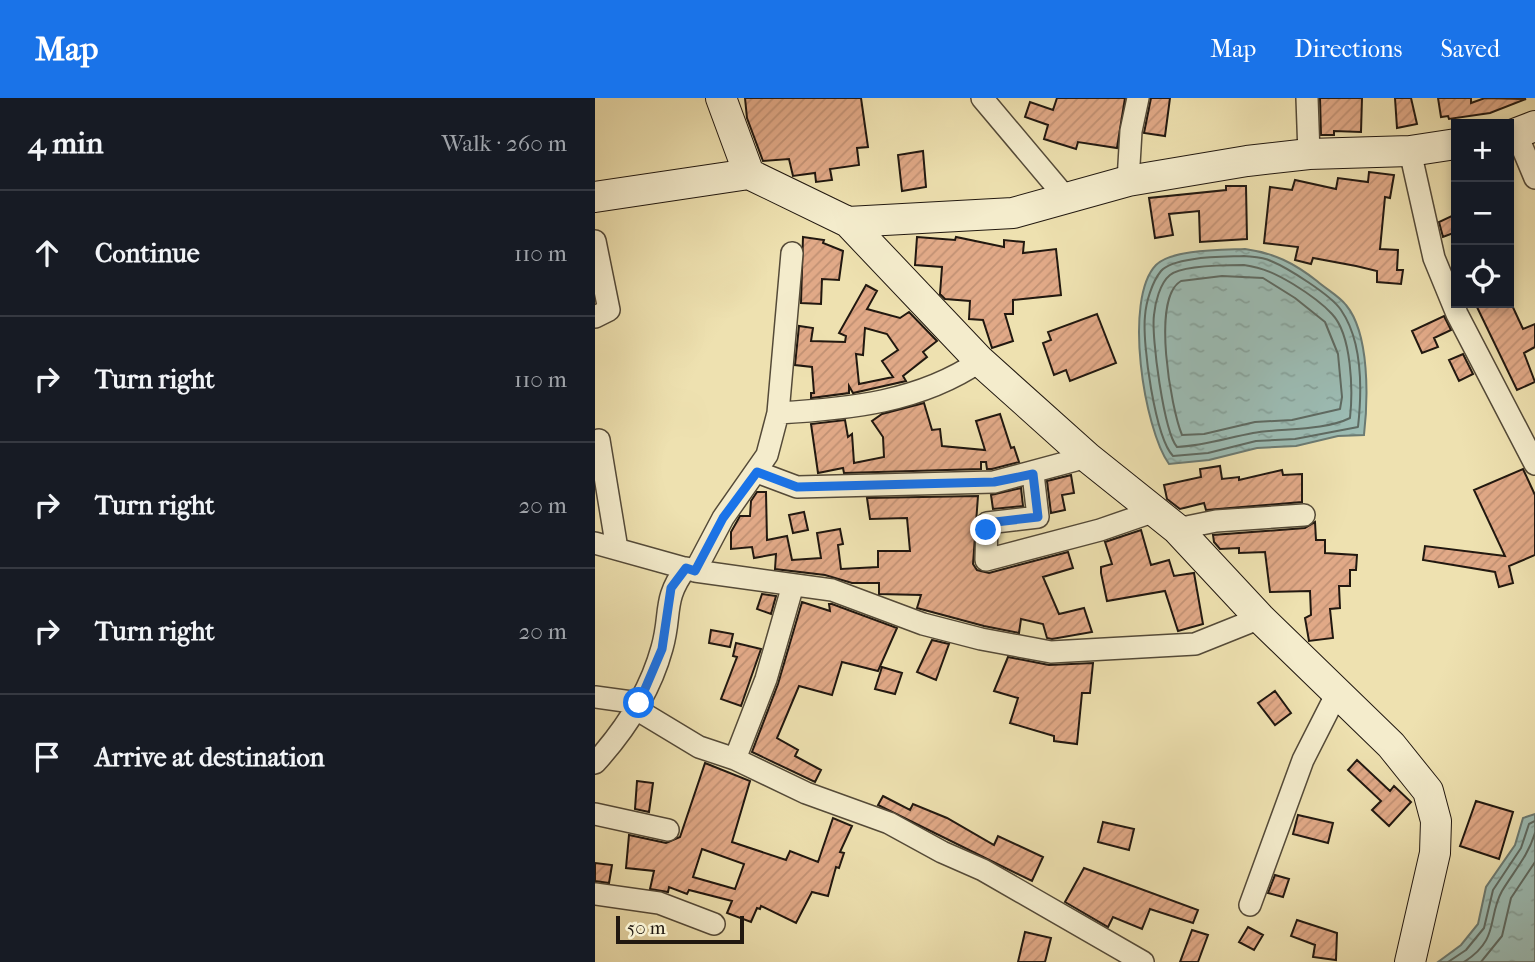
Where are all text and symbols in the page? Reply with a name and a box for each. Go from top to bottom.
text: Map [35,30,98,69]
text: Map [1210,35,1256,63]
text: Directions [1294,35,1402,63]
text: Saved [1440,35,1500,63]
map controls [1451,119,1514,308]
button: + [1451,119,1514,182]
text: 4 min [28,126,103,161]
text: Walk · 260 m [442,130,567,157]
button: − [1451,182,1514,245]
icon: ahead [28,234,66,272]
text: Continue [95,238,200,269]
text: 110 m [514,240,567,267]
button: locate [1451,245,1514,308]
icon: right [28,360,66,398]
text: Turn right [95,364,215,395]
text: 110 m [514,366,567,393]
icon: right [28,486,66,524]
text: Turn right [95,490,215,521]
text: 20 m [518,492,567,519]
route end [970,514,1001,545]
icon: right [28,612,66,650]
text: Turn right [95,616,215,647]
text: 20 m [518,618,567,645]
route start [623,687,654,718]
icon: arrive [28,738,66,776]
text: Arrive at destination [95,742,325,773]
scale bar [616,913,744,945]
text: 50 m [627,917,666,939]

